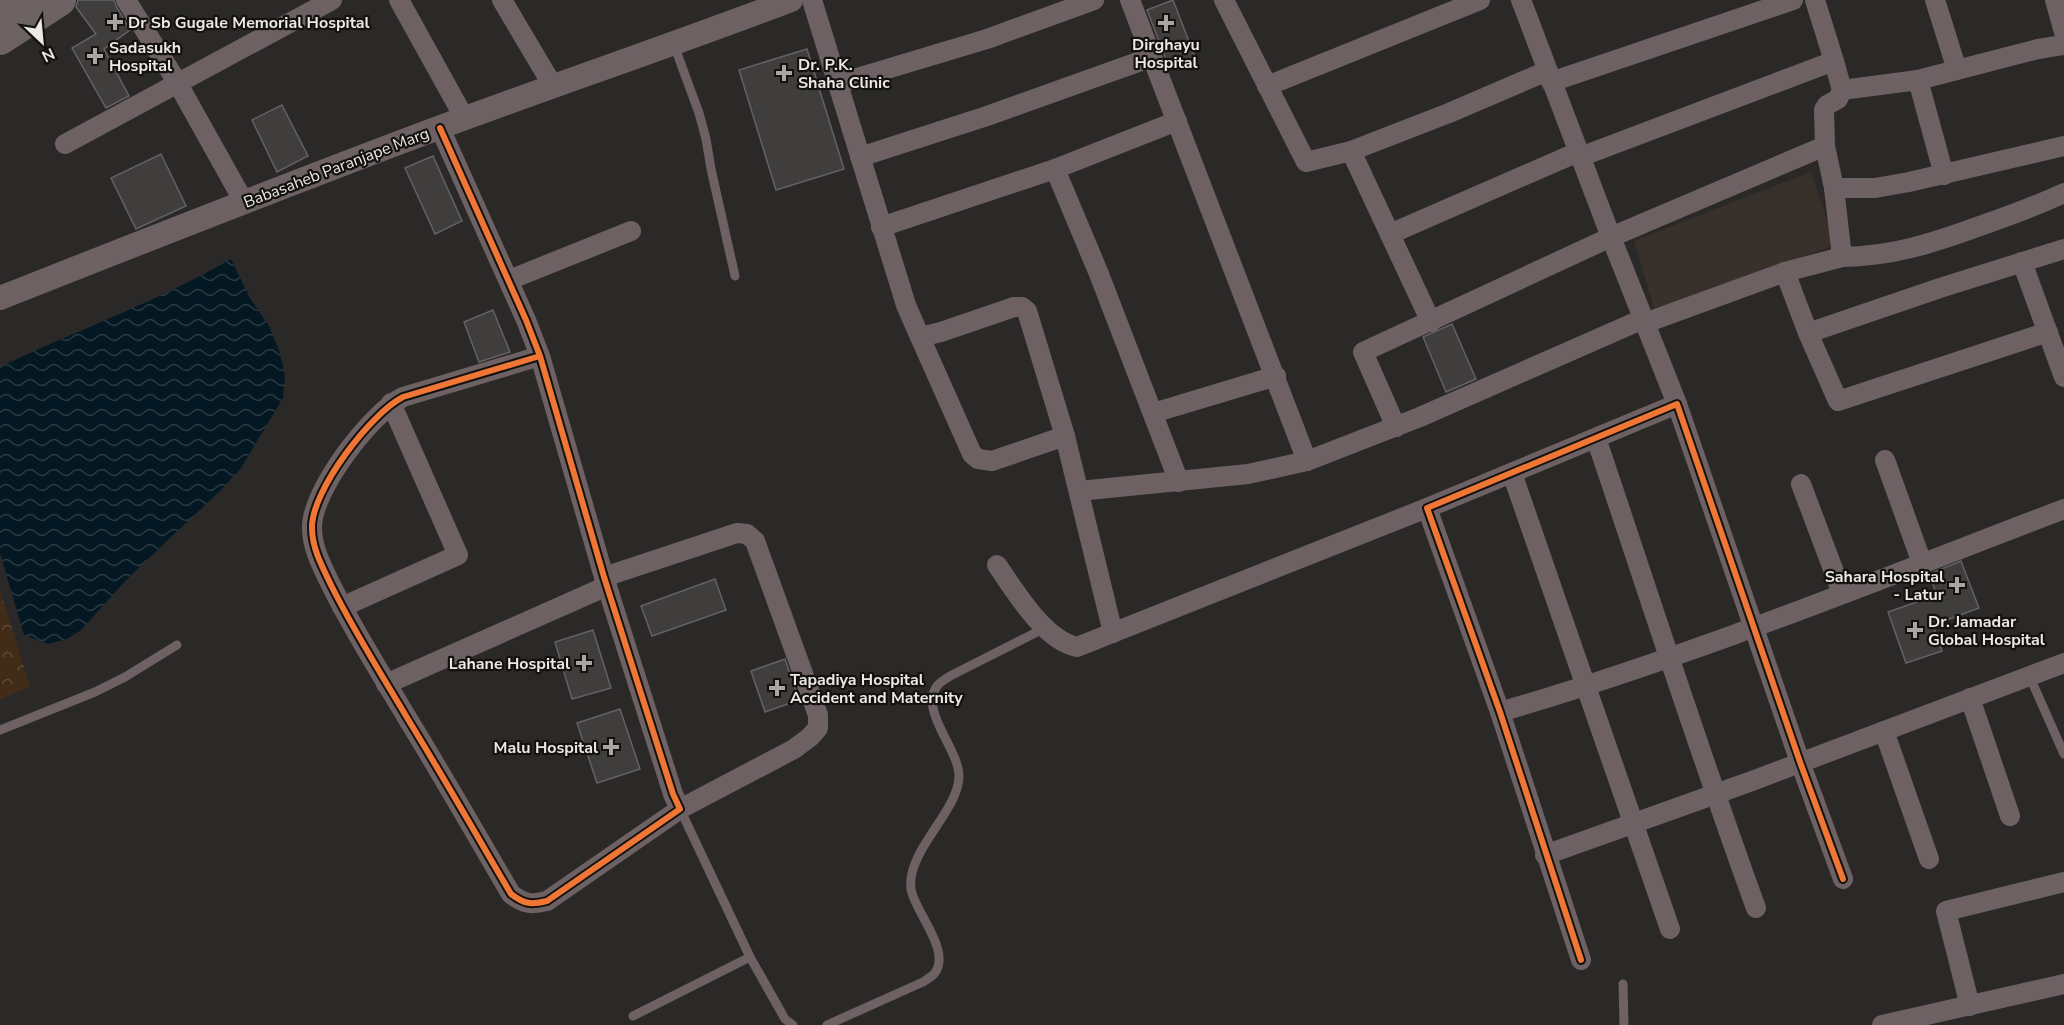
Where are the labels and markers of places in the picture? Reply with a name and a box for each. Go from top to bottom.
place label: Dr Sb Gugale Memorial Hospital [128,12,370,34]
marker: Dr Sb Gugale Memorial Hospital [106,13,124,31]
marker: Dirghayu Hospital [1157,14,1175,32]
place label: Dirghayu Hospital [1132,34,1200,74]
place label: Sadasukh Hospital [109,37,181,77]
marker: Sadasukh Hospital [86,47,104,65]
place label: Dr. P.K. Shaha Clinic [798,54,890,94]
marker: Dr. P.K. Shaha Clinic [775,64,793,82]
place label: Sahara Hospital - Latur [1825,566,1945,606]
marker: Sahara Hospital - Latur [1948,576,1966,594]
place label: Dr. Jamadar Global Hospital [1928,611,2045,651]
marker: Dr. Jamadar Global Hospital [1906,621,1924,639]
place label: Lahane Hospital [449,653,570,675]
marker: Lahane Hospital [575,654,593,672]
place label: Tapadiya Hospital Accident and Maternity [790,669,963,709]
marker: Tapadiya Hospital Accident and Maternity [768,679,786,697]
place label: Malu Hospital [494,737,598,759]
marker: Malu Hospital [602,738,620,756]

